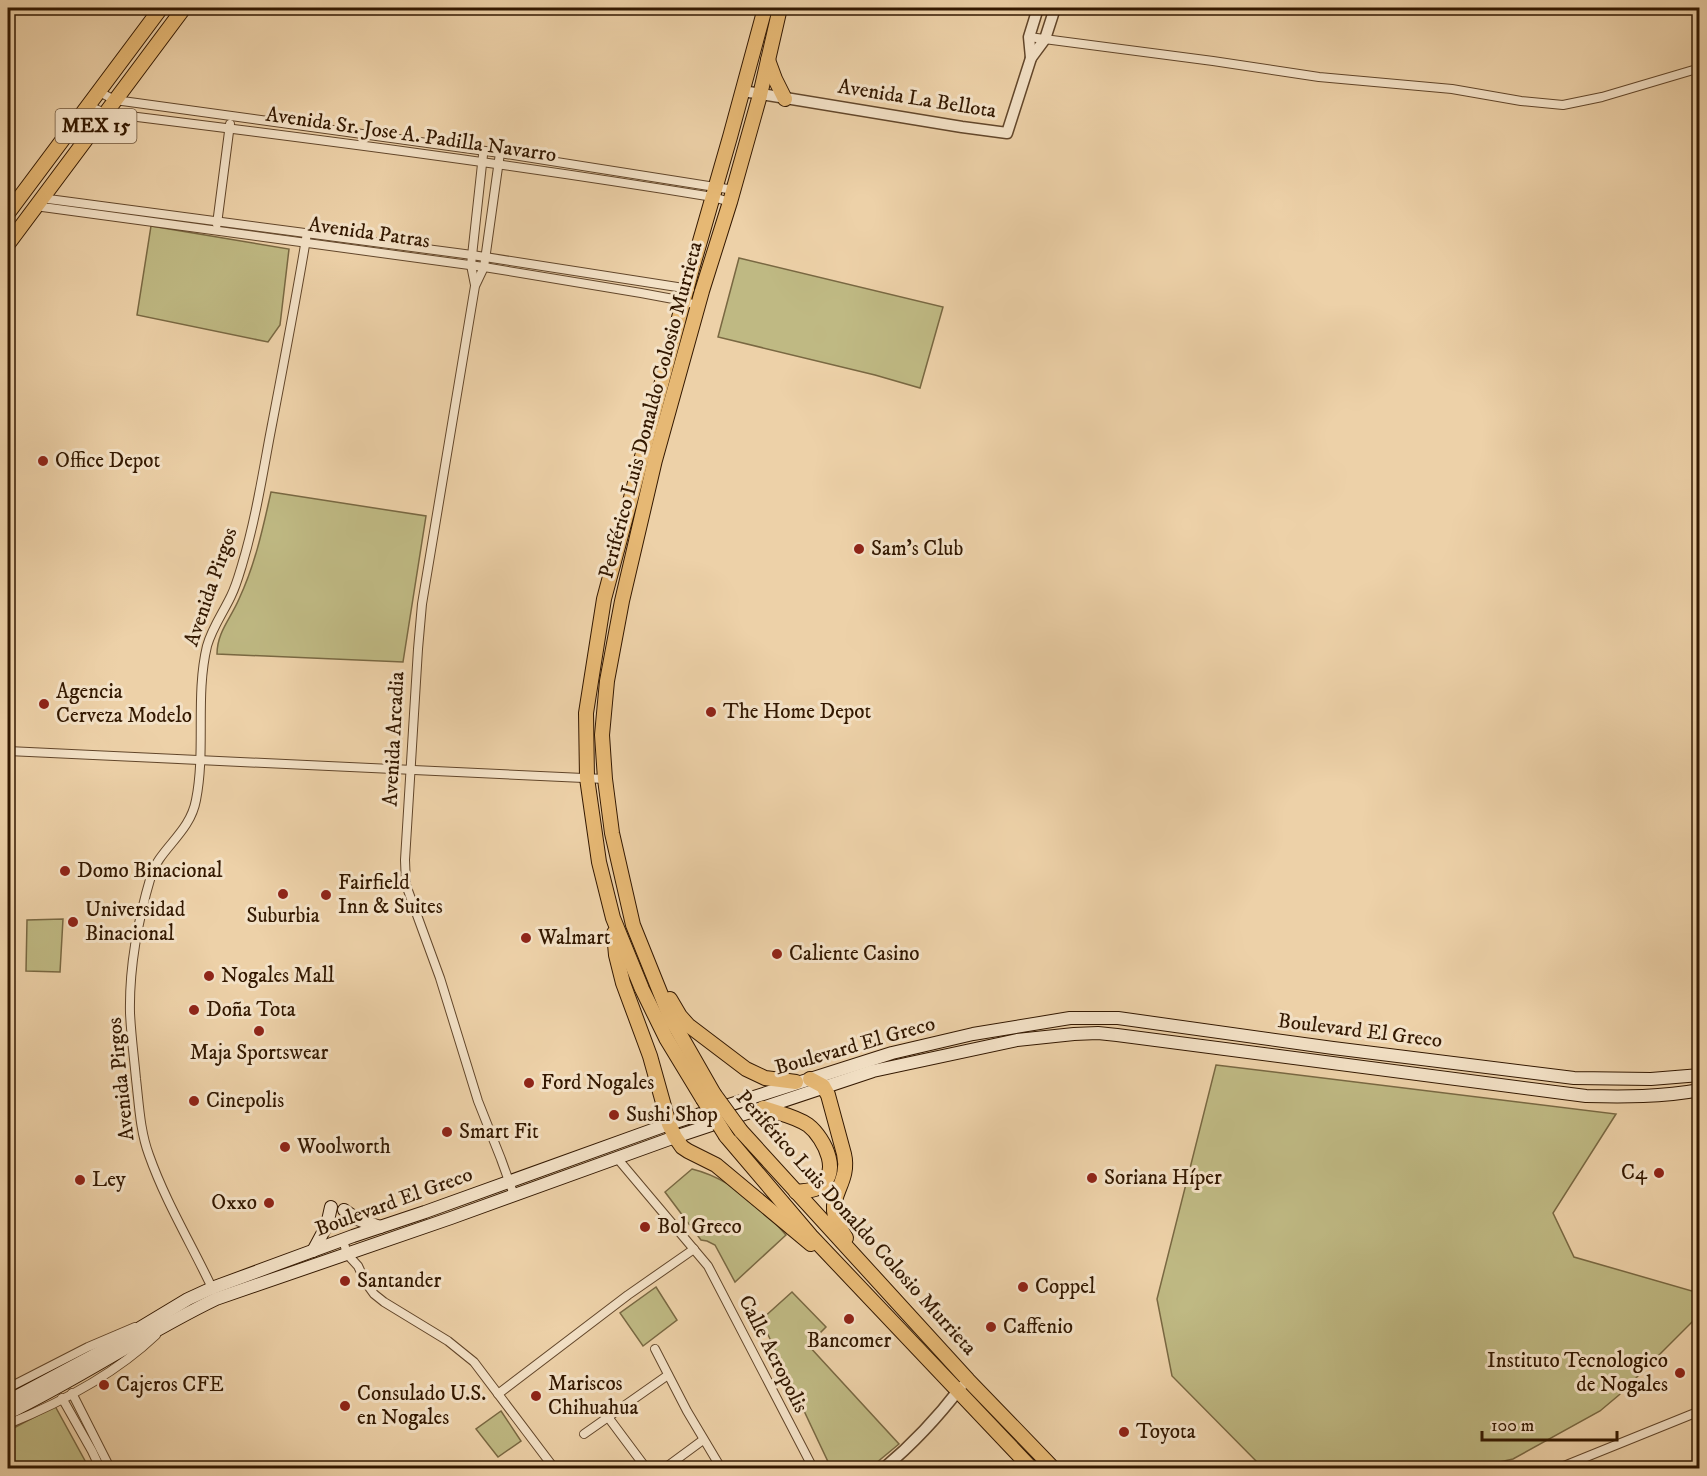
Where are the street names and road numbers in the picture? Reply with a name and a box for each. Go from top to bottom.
street label: Avenida La Bellota [836,74,998,124]
street label: Avenida Sr. Jose A. Padilla Navarro [264,102,558,168]
road number: MEX 15 [56,109,136,143]
street label: Avenida Patras [306,212,432,254]
street label: Periférico Luis Donaldo Colosio Murrieta [593,239,709,581]
street label: Avenida Pirgos [179,524,243,650]
street label: Avenida Arcadia [377,671,411,807]
street label: Boulevard El Greco [1276,1008,1444,1054]
street label: Boulevard El Greco [772,1011,938,1081]
street label: Avenida Pirgos [102,1016,140,1142]
street label: Periférico Luis Donaldo Colosio Murrieta [730,1085,982,1361]
street label: Boulevard El Greco [312,1161,476,1243]
street label: Calle Acropolis [732,1291,814,1417]

